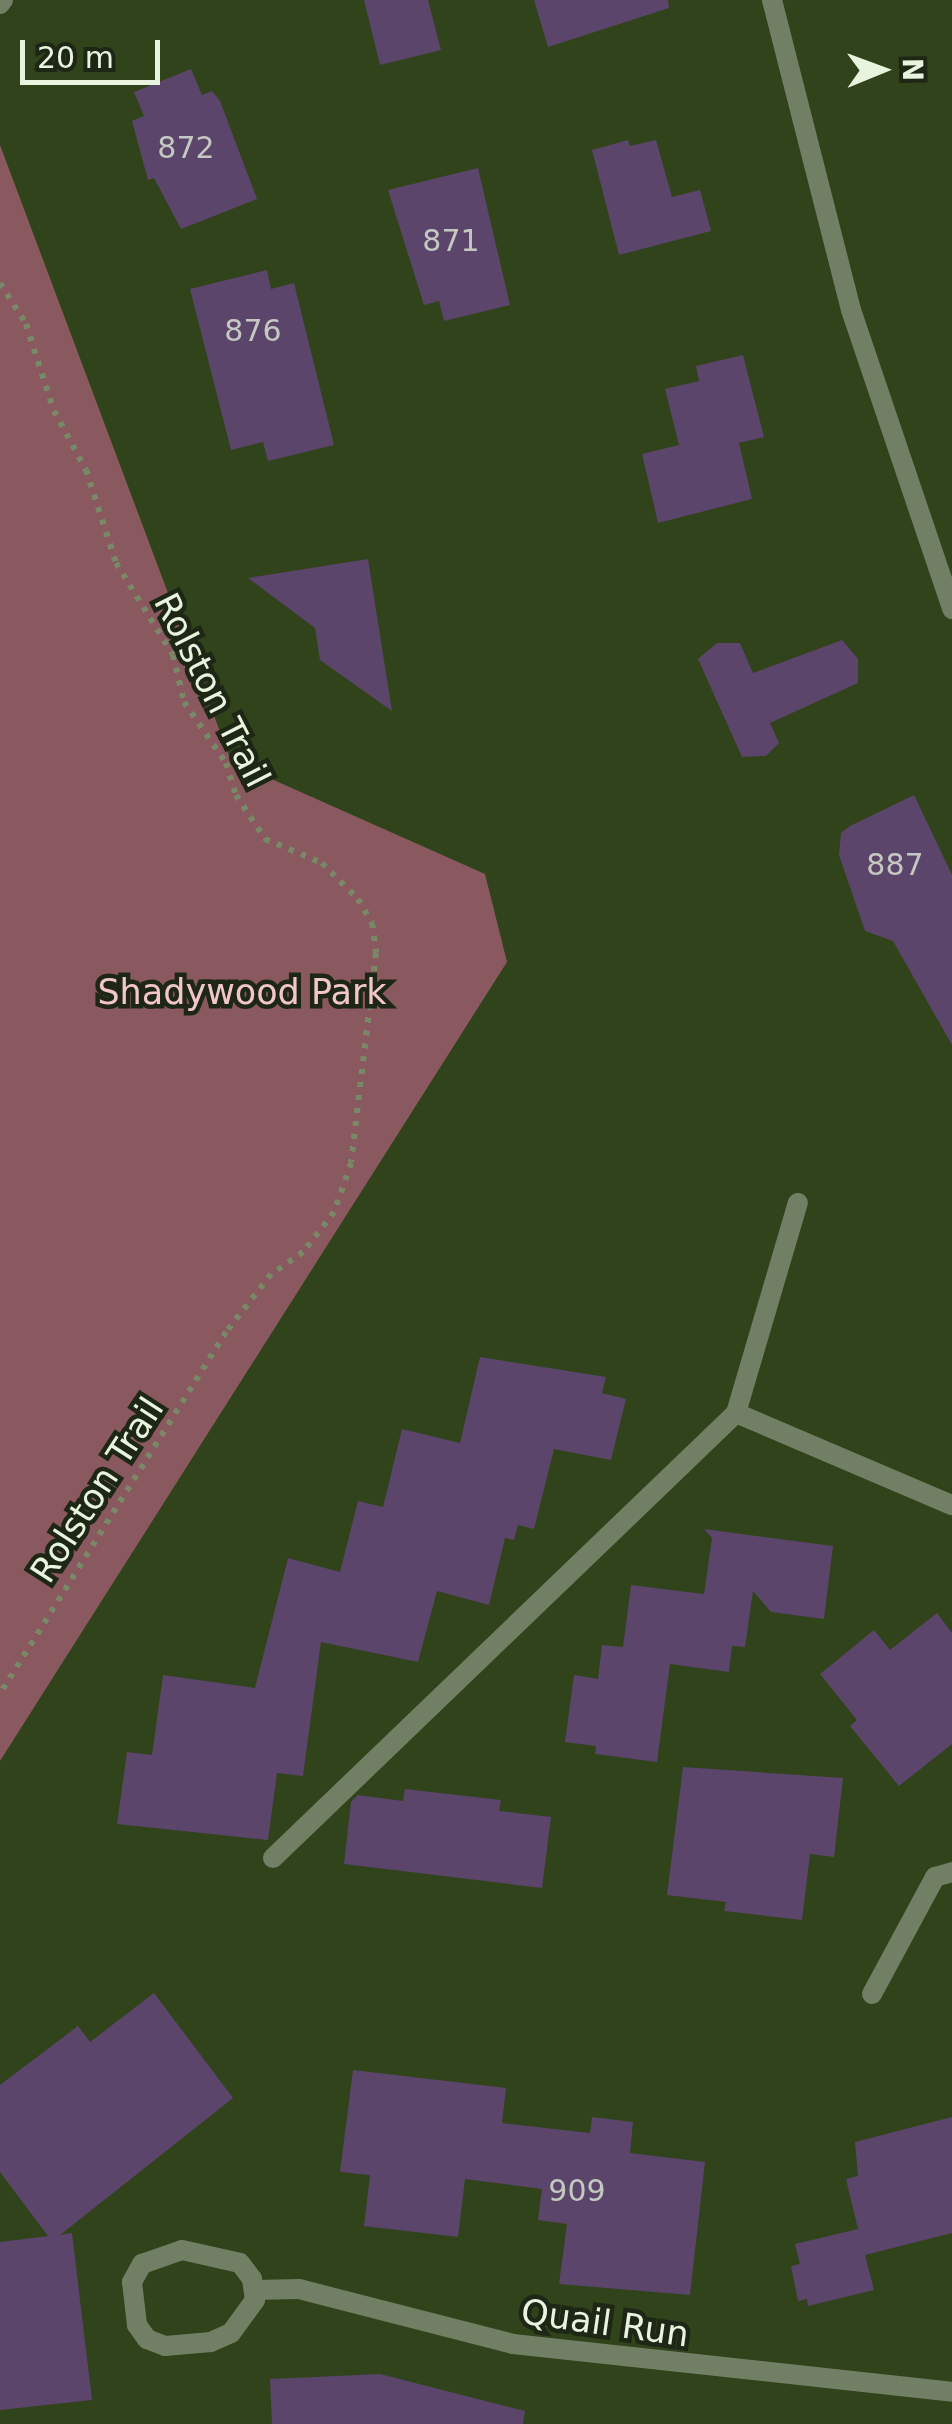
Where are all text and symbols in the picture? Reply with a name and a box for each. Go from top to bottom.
scale bar [25,20,165,82]
north arrow [832,20,932,120]
text: 20 m [37,40,114,75]
text: N [896,57,929,81]
house number: 872 [157,130,215,166]
house number: 871 [422,223,480,259]
house number: 876 [224,313,282,349]
street label: Rolston Trail [145,586,279,794]
house number: 887 [866,847,924,883]
park label: Shadywood Park [97,971,387,1013]
street label: Rolston Trail [22,1390,172,1590]
house number: 909 [548,2173,606,2209]
street label: Quail Run [518,2290,692,2356]

